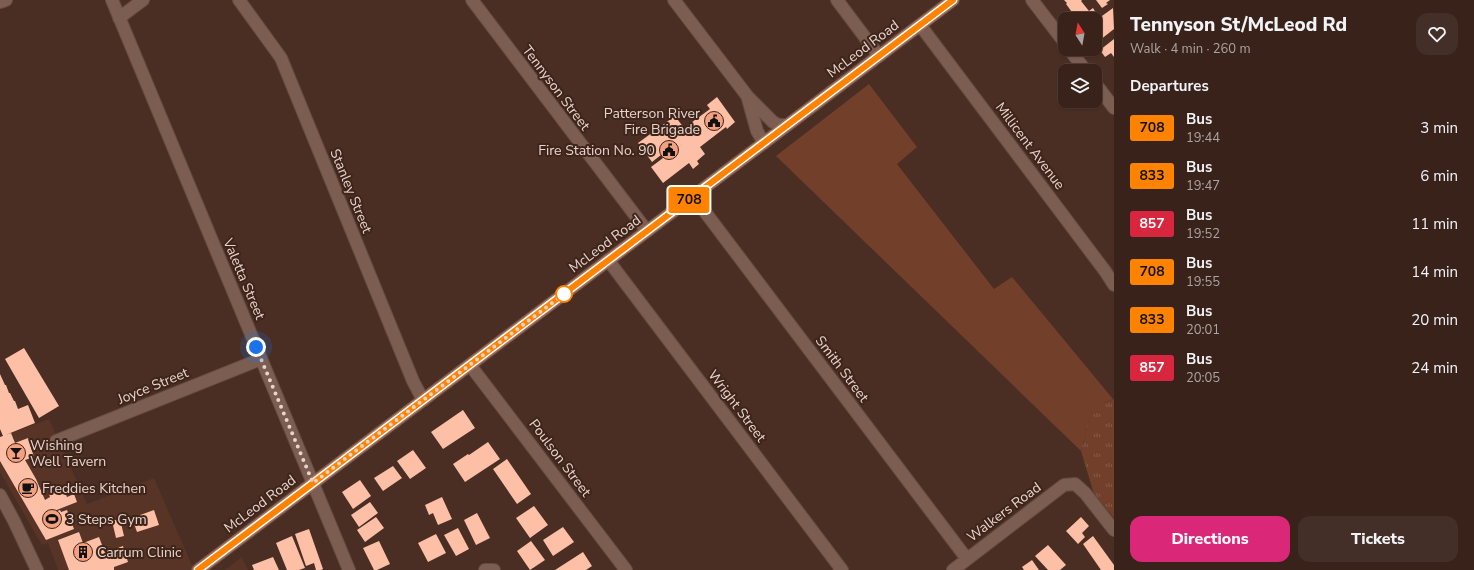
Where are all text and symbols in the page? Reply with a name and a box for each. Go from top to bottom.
north arrow [1058,12,1102,56]
map controls [1058,12,1102,108]
text: Tennyson St/McLeod Rd [1130,12,1347,38]
button: heart [1416,13,1458,55]
street label: McLeod Road [823,16,903,82]
text: Walk · 4 min · 260 m [1130,40,1251,58]
street label: Tennyson Street [518,42,594,135]
button: layers [1058,64,1102,108]
text: Departures [1130,76,1209,96]
street label: Millicent Avenue [991,98,1069,194]
place label: Patterson River Fire Brigade [604,104,700,139]
text: Bus [1186,109,1212,129]
public building icon: Patterson River Fire Brigade [703,110,725,132]
text: 708 [1139,118,1165,137]
text: 3 min [1420,118,1458,138]
text: 19:44 [1186,129,1220,147]
public building icon: Fire Station No. 90 [658,139,680,161]
place label: Fire Station No. 90 [538,141,655,160]
street label: Stanley Street [325,146,377,236]
text: Bus [1186,157,1212,177]
text: 833 [1139,166,1165,185]
text: 6 min [1420,166,1458,186]
text: 19:47 [1186,177,1220,195]
line badge: 708 [666,187,712,213]
text: 708 [676,190,702,209]
text: Bus [1186,205,1212,225]
street label: McLeod Road [565,211,645,277]
text: 857 [1139,214,1165,233]
text: 11 min [1411,214,1458,234]
text: 19:52 [1186,225,1220,243]
street label: Valetta Street [218,234,270,323]
text: Bus [1186,253,1212,273]
text: 708 [1139,262,1165,281]
text: 14 min [1411,262,1458,282]
text: 19:55 [1186,273,1220,291]
unlabelled marker [555,285,573,303]
text: Bus [1186,301,1212,321]
text: 833 [1139,310,1165,329]
text: 20 min [1411,310,1458,330]
text: 20:01 [1186,321,1220,339]
street label: Smith Street [811,332,873,406]
your location [246,337,266,357]
text: Bus [1186,349,1212,369]
text: 857 [1139,358,1165,377]
text: 24 min [1411,358,1458,378]
street label: Joyce Street [114,363,191,409]
street label: Wright Street [704,366,770,446]
text: 20:05 [1186,369,1220,387]
street label: Poulson Street [525,415,595,501]
place label: Wishing Well Tavern [30,436,106,471]
bar icon: Wishing Well Tavern [5,442,27,464]
street label: McLeod Road [220,471,300,537]
cafe icon: Freddies Kitchen [17,477,39,499]
street label: Walkers Road [963,478,1045,546]
place label: Freddies Kitchen [42,479,146,498]
sports icon: 3 Steps Gym [41,508,63,530]
place label: 3 Steps Gym [66,510,147,529]
button: Directions [1130,516,1290,562]
button: Tickets [1298,516,1458,562]
building icon: Carrum Clinic [72,541,94,563]
place label: Carrum Clinic [97,543,182,562]

